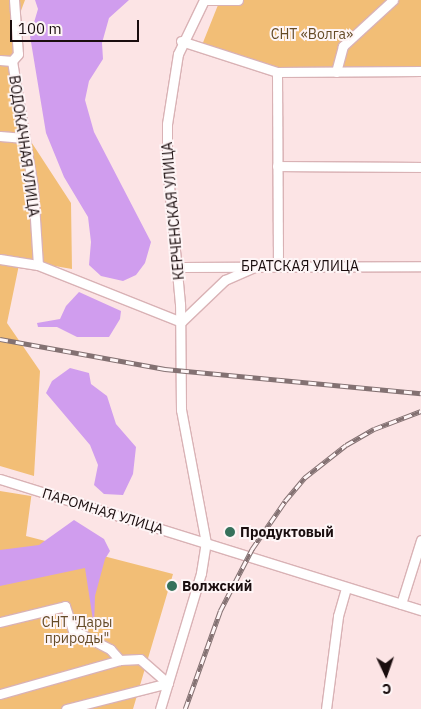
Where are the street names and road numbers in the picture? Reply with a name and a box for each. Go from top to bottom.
street label: ВОДОКАЧНАЯ УЛИЦА [6,74,42,218]
street label: КЕРЧЕНСКАЯ УЛИЦА [159,141,187,281]
street label: БРАТСКАЯ УЛИЦА [241,258,359,274]
street label: ПАРОМНАЯ УЛИЦА [40,485,166,537]

